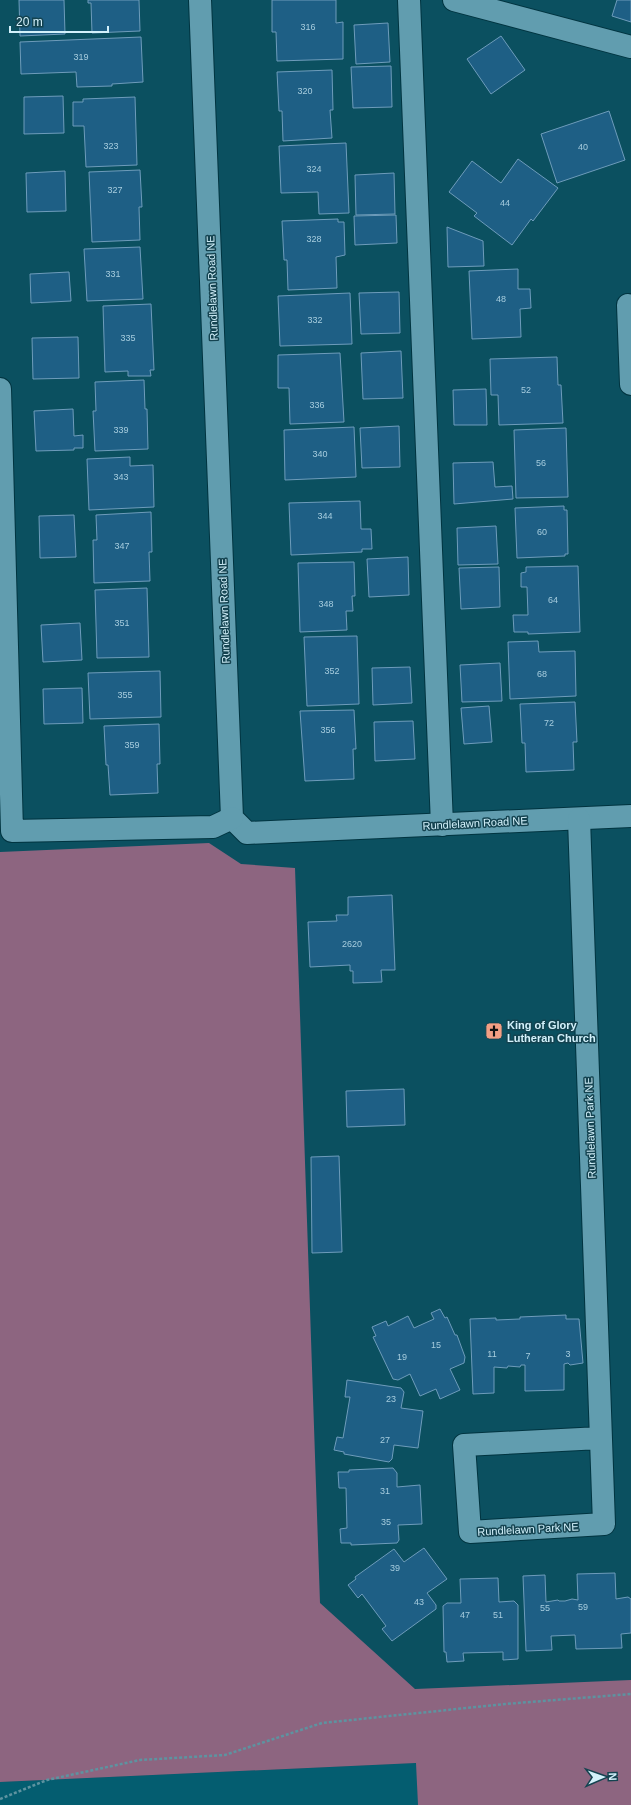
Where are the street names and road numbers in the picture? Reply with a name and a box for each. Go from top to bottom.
street label: Rundlelawn Road NE [204,235,220,341]
street label: Rundlelawn Road NE [216,558,232,664]
street label: Rundlelawn Road NE [422,814,528,832]
street label: Rundlelawn Park NE [582,1077,598,1179]
street label: Rundlelawn Park NE [477,1520,579,1538]

